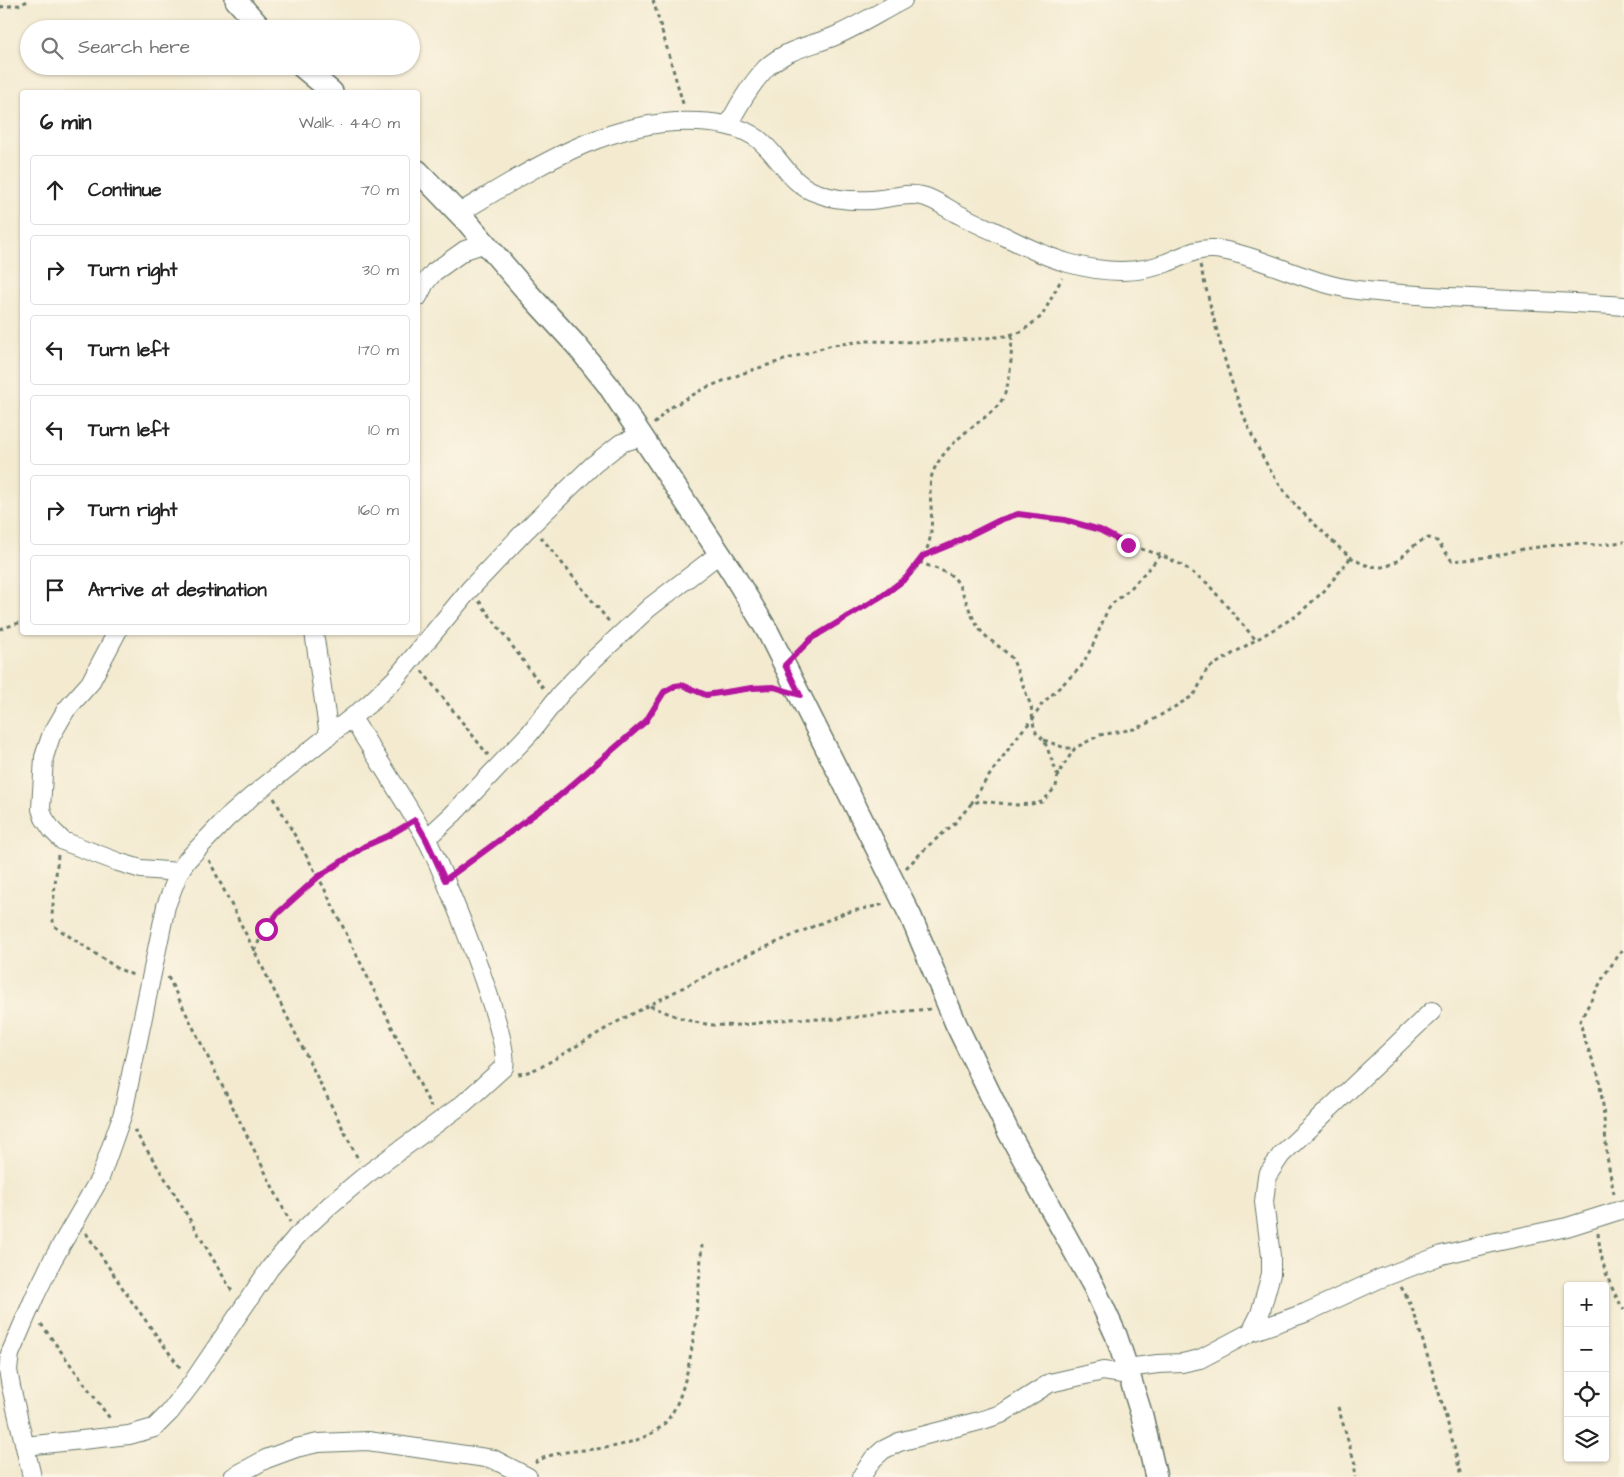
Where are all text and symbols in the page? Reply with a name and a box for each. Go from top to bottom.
search box [20,20,420,75]
icon: search [38,34,66,62]
text: Search here [78,34,190,61]
text: 6 min [40,108,92,137]
text: Walk · 440 m [299,112,400,134]
icon: ahead [41,176,69,204]
text: Continue [88,177,162,204]
text: 70 m [360,179,399,201]
icon: right [41,256,69,284]
text: Turn right [88,257,177,284]
text: 30 m [362,259,399,281]
icon: left [41,336,69,364]
text: Turn left [88,337,169,364]
text: 170 m [358,339,399,361]
icon: left [41,416,69,444]
text: Turn left [88,417,169,444]
text: 10 m [368,419,399,441]
icon: right [41,496,69,524]
text: Turn right [88,497,177,524]
text: 160 m [358,499,399,521]
route end [1117,534,1140,557]
icon: arrive [41,576,69,604]
text: Arrive at destination [88,577,267,604]
route start [255,918,278,941]
map controls [1564,1282,1609,1462]
button: + [1564,1282,1609,1327]
button: − [1564,1327,1609,1372]
button: locate [1564,1372,1609,1417]
button: layers [1564,1417,1609,1462]

